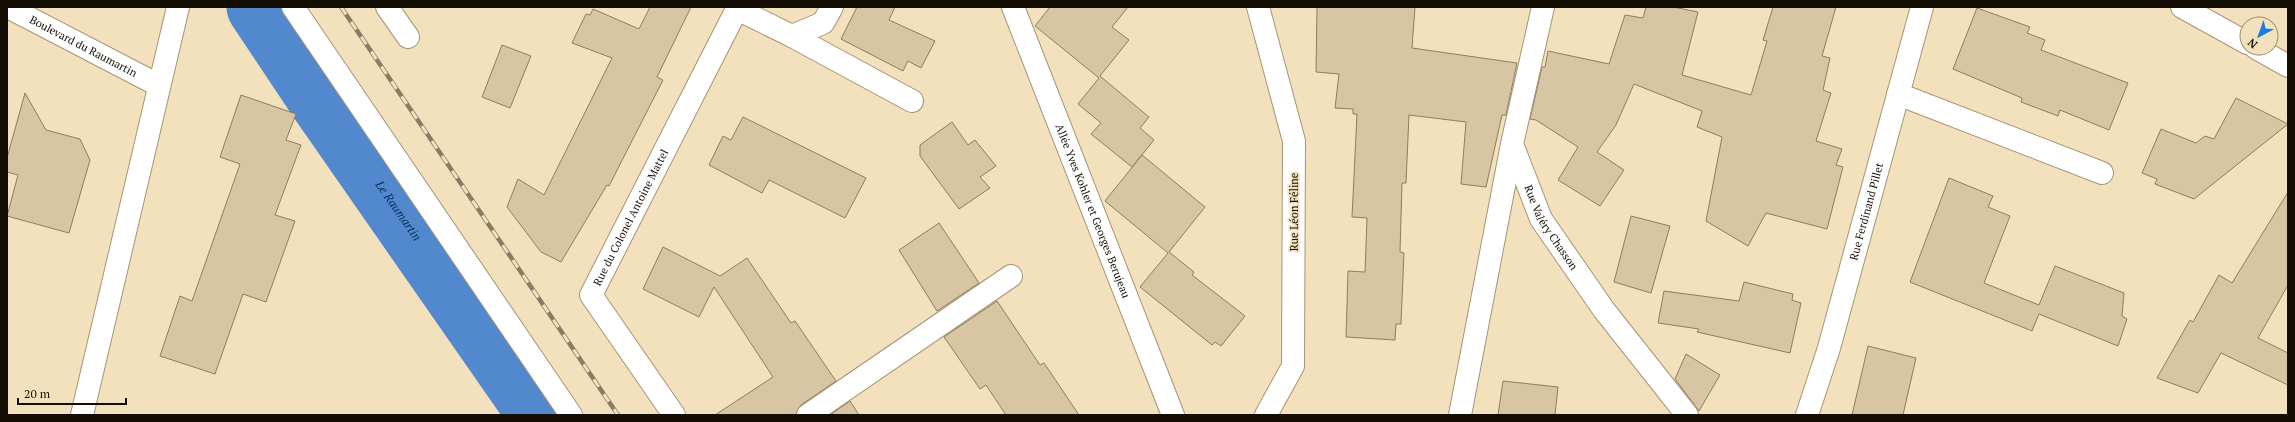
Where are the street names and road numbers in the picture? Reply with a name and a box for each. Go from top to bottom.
street label: Boulevard du Raumartin [27,12,140,80]
street label: Allée Yves Kohler et Georges Berujeau [1053,122,1134,301]
street label: Rue du Colonel Antoine Mattel [590,147,671,288]
street label: Rue Ferdinand Pillet [1846,161,1886,262]
street label: Rue Léon Féline [1287,172,1301,251]
street label: Rue Valéry Chasson [1521,183,1581,273]

